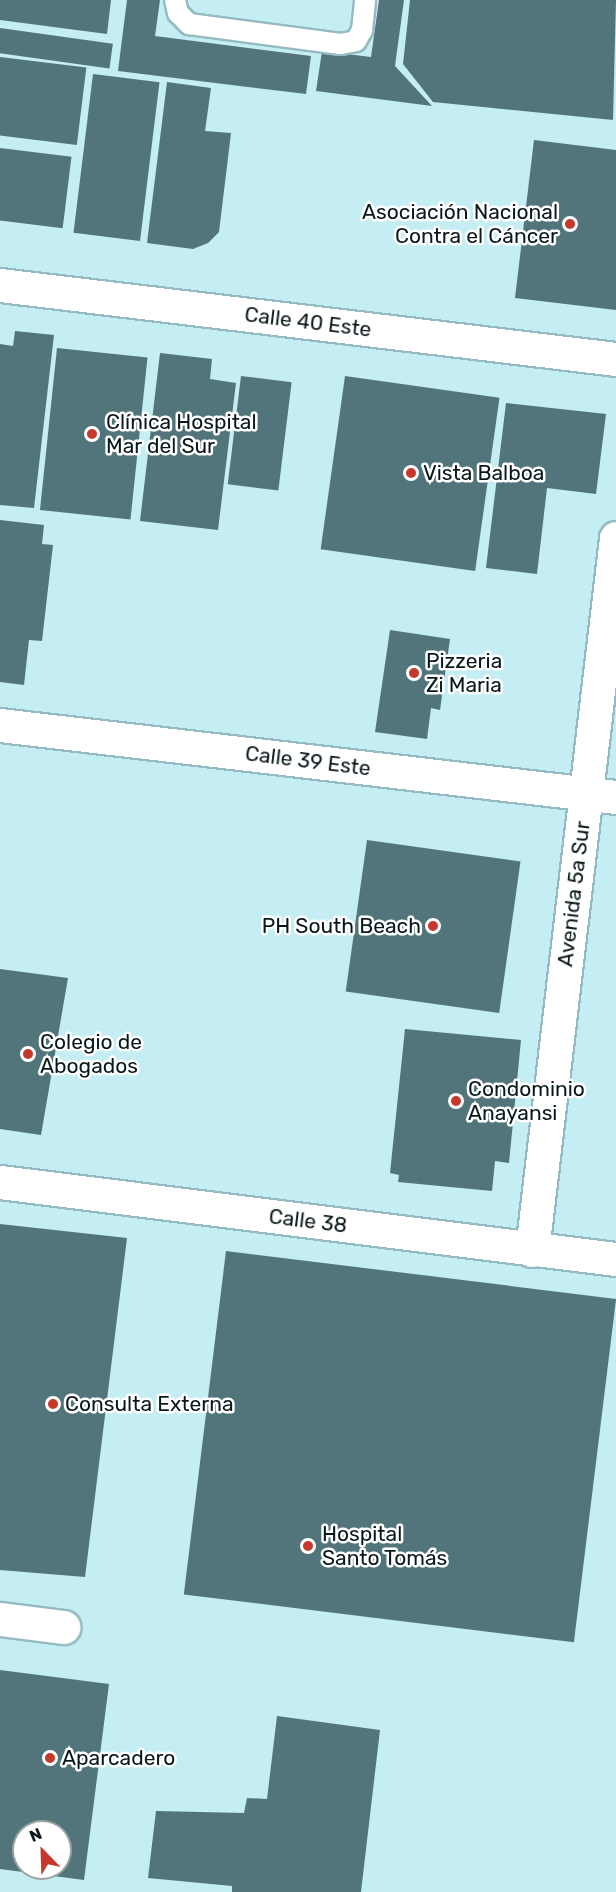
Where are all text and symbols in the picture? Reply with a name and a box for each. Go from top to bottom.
place label: Asociación Nacional Contra el Cáncer [362,199,558,249]
marker: Asociación Nacional Contra el Cáncer [563,217,577,231]
street label: Calle 40 Este [243,302,373,342]
place label: Clínica Hospital Mar del Sur [106,409,257,459]
marker: Clínica Hospital Mar del Sur [83,425,101,443]
place label: Vista Balboa [423,460,544,486]
marker: Vista Balboa [404,466,418,480]
place label: Pizzeria Zi Maria [426,648,502,698]
marker: Pizzeria Zi Maria [407,666,421,680]
street label: Calle 39 Este [244,741,372,781]
street label: Avenida 5a Sur [553,820,595,968]
place label: PH South Beach [262,913,421,939]
marker: PH South Beach [426,919,440,933]
place label: Colegio de Abogados [40,1029,142,1079]
marker: Colegio de Abogados [21,1047,35,1061]
place label: Condominio Anayansi [468,1076,585,1126]
marker: Condominio Anayansi [449,1094,463,1108]
street label: Calle 38 [267,1204,349,1238]
place label: Consulta Externa [65,1391,233,1417]
marker: Consulta Externa [46,1397,60,1411]
place label: Hospital Santo Tomás [322,1521,448,1571]
marker: Hospital Santo Tomás [299,1537,317,1555]
place label: Aparcadero [62,1745,175,1771]
marker: Aparcadero [43,1751,57,1765]
north arrow [12,1820,72,1880]
text: N [27,1824,45,1846]

